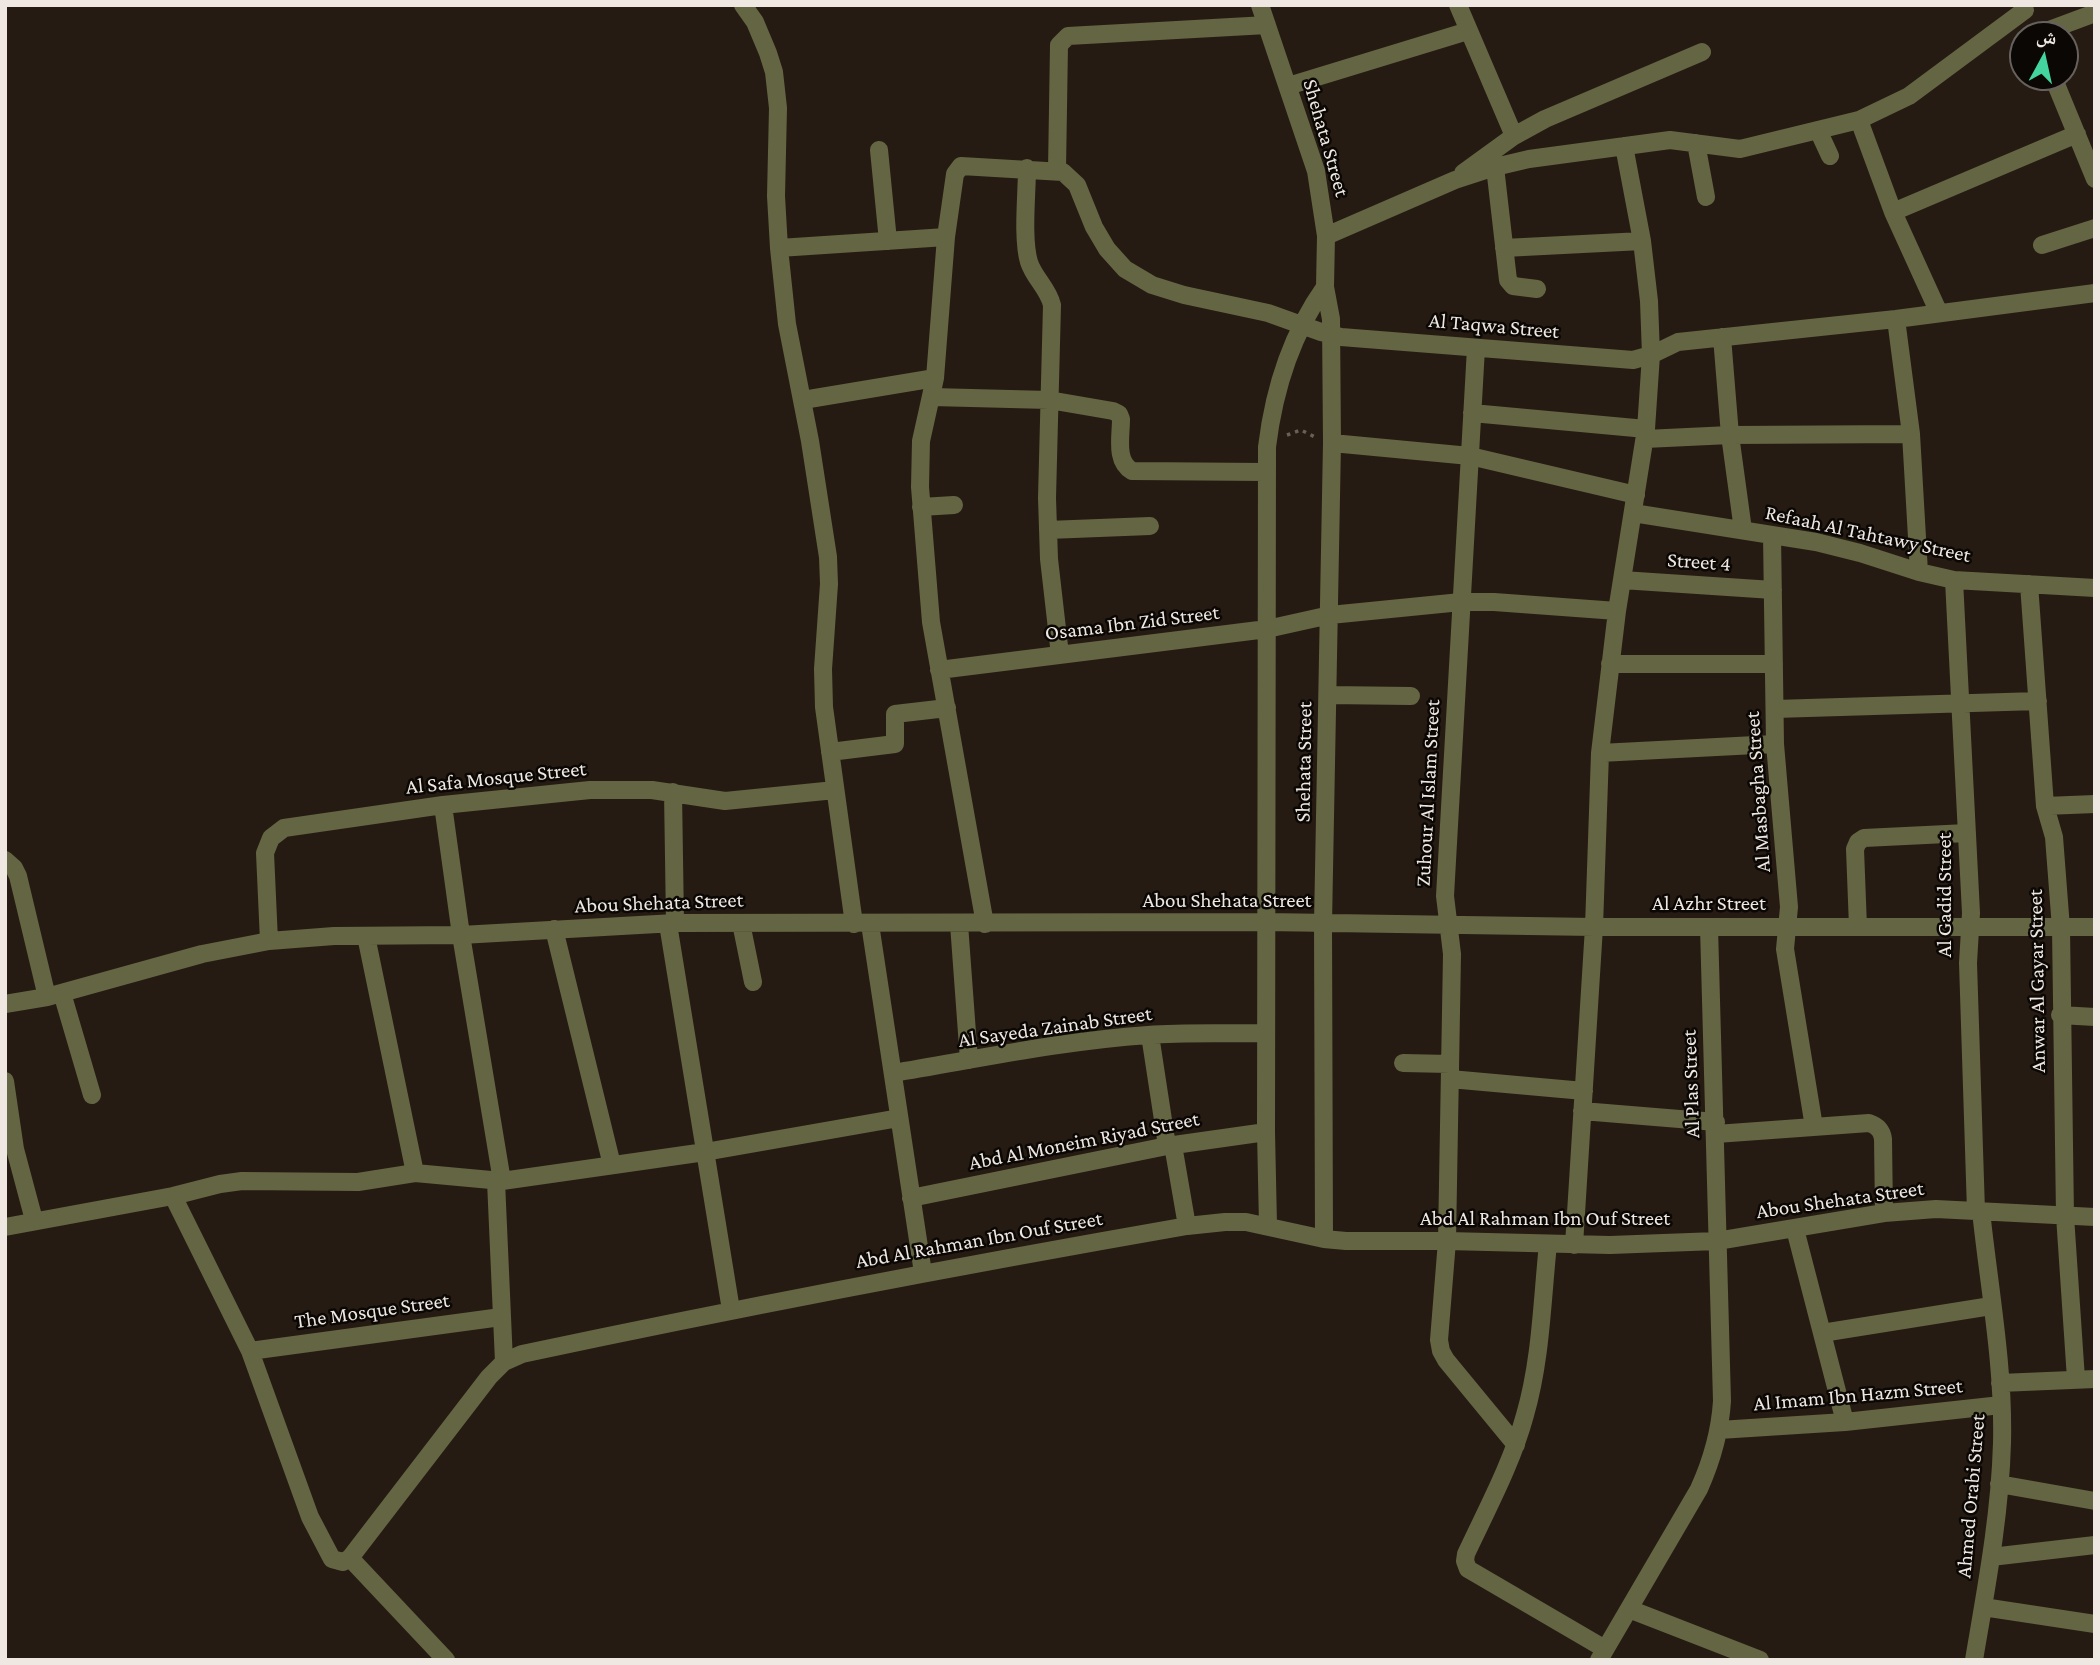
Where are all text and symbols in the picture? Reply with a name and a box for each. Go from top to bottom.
north arrow [2009,21,2079,91]
text: ش [2035,25,2058,48]
street label: Shehata Street [1297,76,1355,200]
street label: Al Taqwa Street [1428,308,1560,344]
street label: Refaah Al Tahtawy Street [1763,500,1973,568]
street label: Street 4 [1666,547,1732,577]
street label: Osama Ibn Zid Street [1043,600,1221,646]
street label: Zuhour Al Islam Street [1411,699,1445,887]
street label: Shehata Street [1290,701,1318,823]
street label: Al Masbagha Street [1740,711,1776,873]
street label: Al Safa Mosque Street [405,756,587,800]
street label: Al Gadid Street [1932,832,1958,958]
street label: Abou Shehata Street [574,887,744,919]
street label: Abou Shehata Street [1142,888,1312,914]
street label: Anwar Al Gayar Street [2023,889,2051,1073]
street label: Al Azhr Street [1652,891,1766,917]
street label: Al Sayeda Zainab Street [957,1001,1153,1053]
street label: Al Plas Street [1677,1029,1705,1139]
street label: Abd Al Moneim Riyad Street [967,1106,1201,1176]
street label: Abou Shehata Street [1754,1176,1926,1224]
street label: Abd Al Rahman Ibn Ouf Street [854,1206,1104,1274]
street label: Abd Al Rahman Ibn Ouf Street [1420,1206,1670,1232]
street label: The Mosque Street [293,1288,451,1334]
street label: Al Imam Ibn Hazm Street [1752,1373,1964,1417]
street label: Ahmed Orabi Street [1951,1413,1991,1579]

